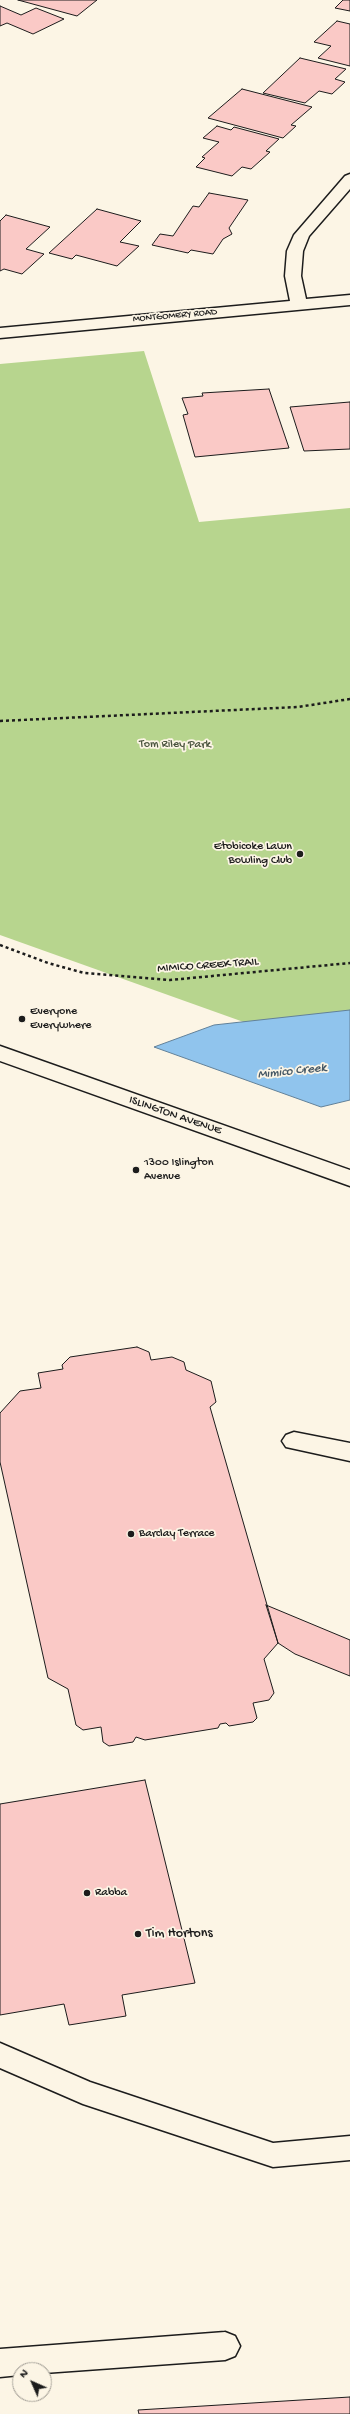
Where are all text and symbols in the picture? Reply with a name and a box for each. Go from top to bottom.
street label: MONTGOMERY ROAD [132,306,218,326]
park label: Tom Riley Park [139,738,211,752]
place label: Etobicoke Lawn Bowling Club [214,840,292,868]
marker: Etobicoke Lawn Bowling Club [295,849,305,859]
street label: MIMICO CREEK TRAIL [157,955,259,977]
place label: Everyone Everywhere [30,1005,91,1033]
marker: Everyone Everywhere [17,1014,27,1024]
water label: Mimico Creek [257,1061,327,1083]
street label: ISLINGTON AVENUE [127,1093,223,1139]
place label: 1300 Islington Avenue [144,1156,213,1184]
marker: 1300 Islington Avenue [131,1165,141,1175]
place label: Barclay Terrace [139,1527,214,1541]
marker: Barclay Terrace [126,1529,136,1539]
place label: Rabba [95,1886,127,1900]
marker: Rabba [82,1888,92,1898]
place label: Tim Hortons [146,1926,213,1942]
marker: Tim Hortons [133,1929,143,1939]
north arrow [12,2362,52,2402]
text: N [17,2367,31,2381]

